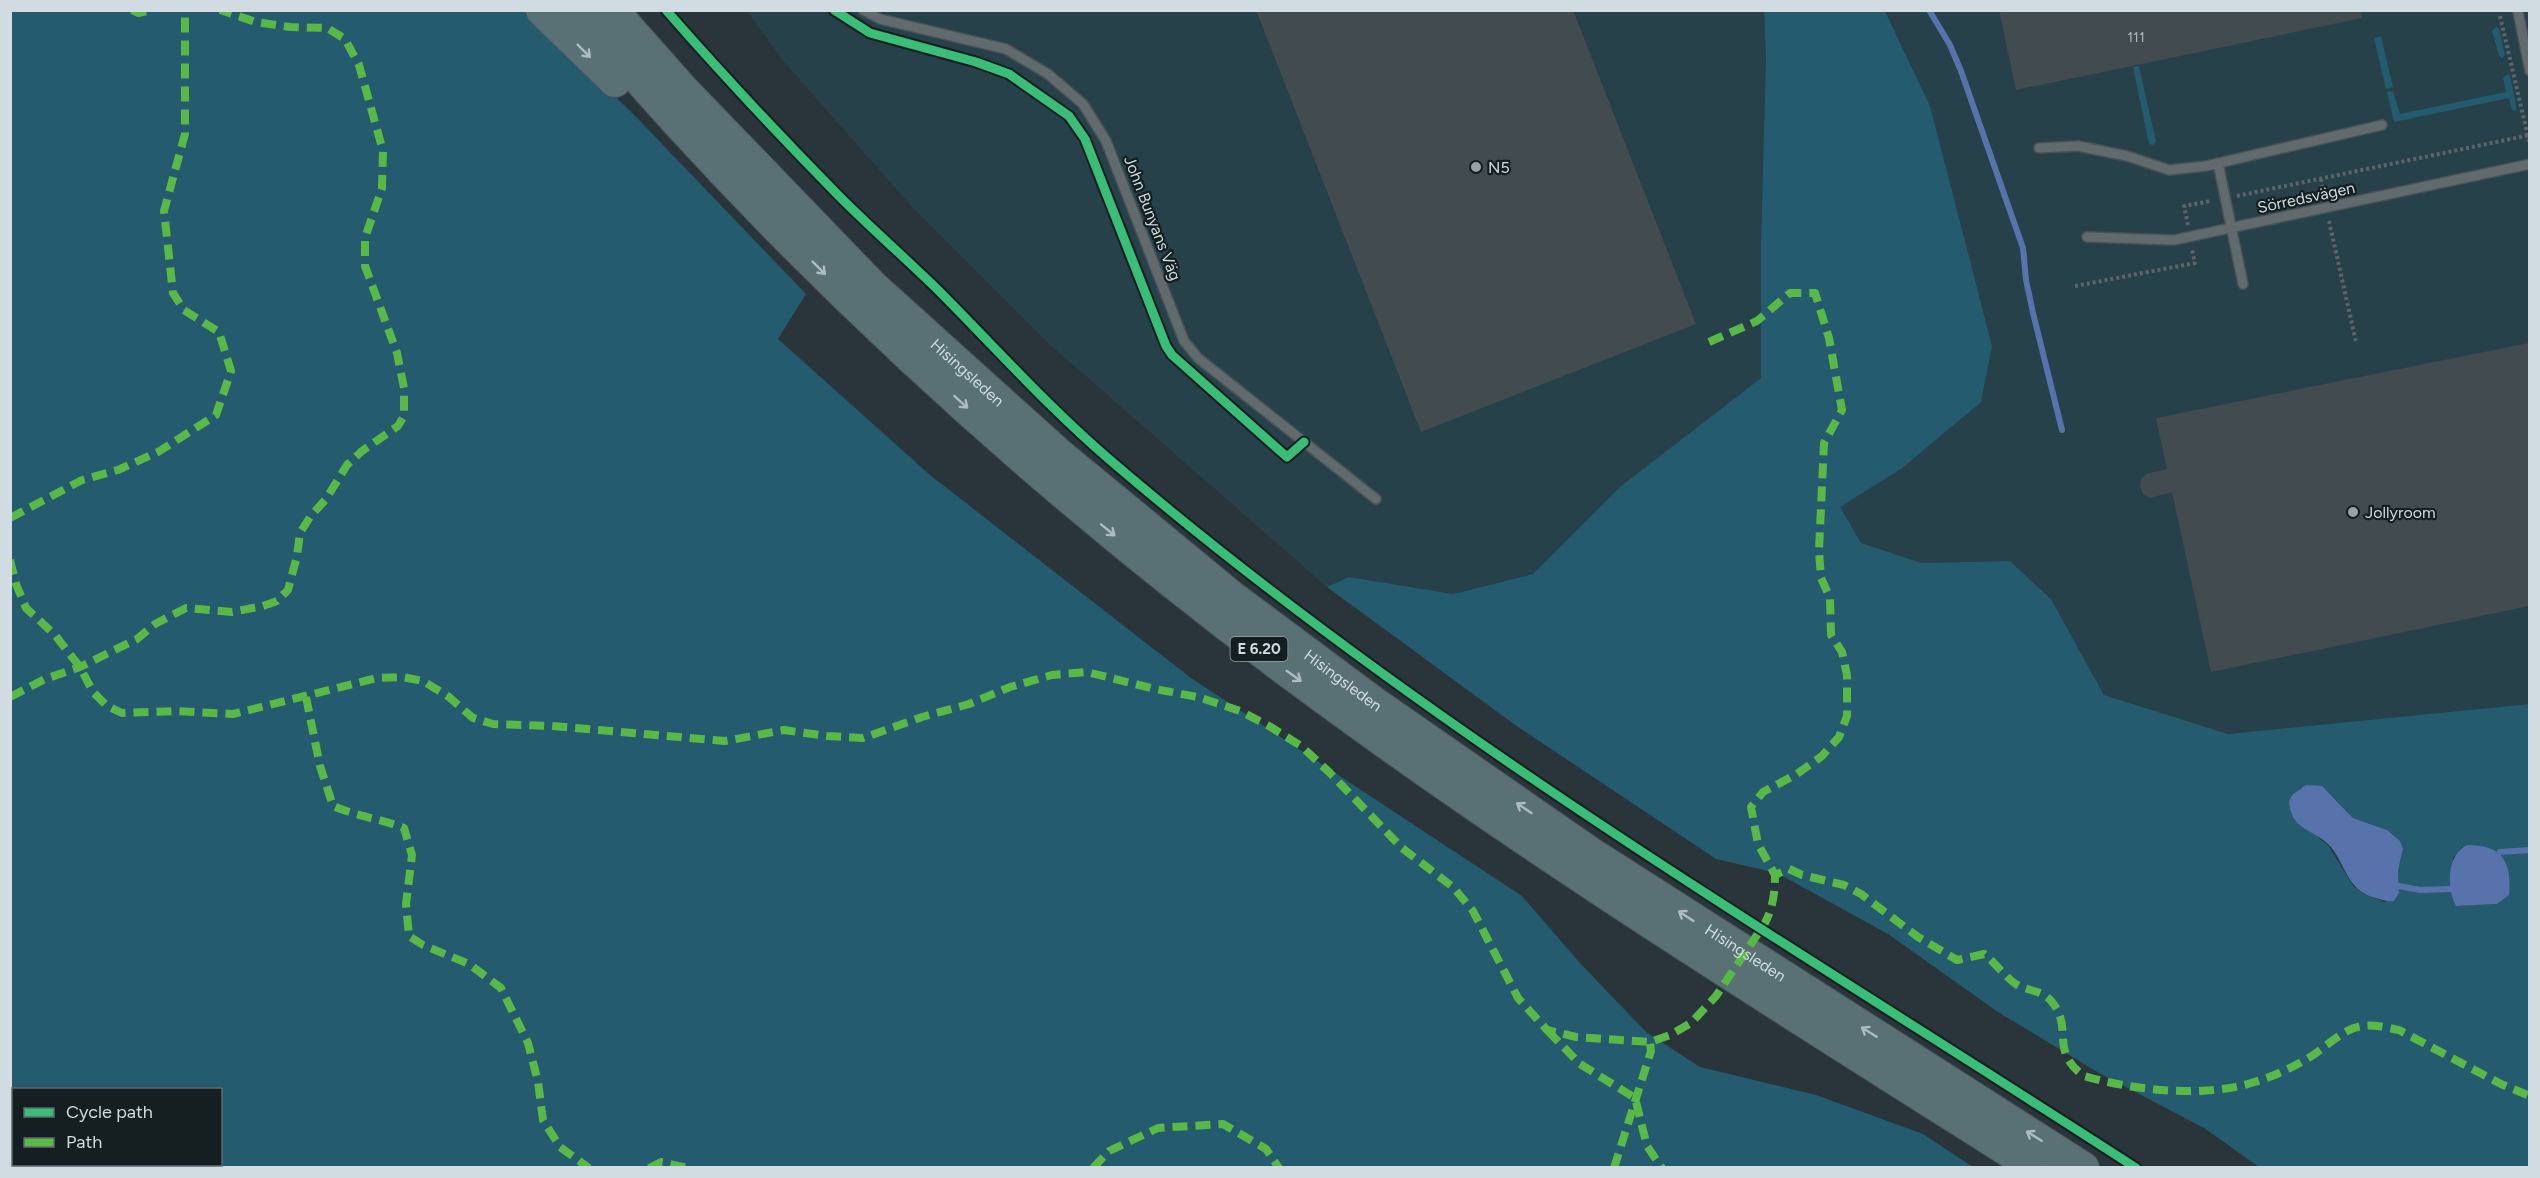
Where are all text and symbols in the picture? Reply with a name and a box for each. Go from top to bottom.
house number: 111 [2127,29,2145,46]
one-way arrow [577,44,592,59]
street label: John Bunyans Väg [1120,153,1185,283]
place label: N5 [1488,158,1510,177]
marker: N5 [1469,160,1483,174]
street label: Sörredsvägen [2256,178,2357,217]
one-way arrow [812,260,827,275]
street label: Hisingsleden [927,335,1008,411]
one-way arrow [953,395,968,409]
place label: Jollyroom [2365,503,2436,522]
marker: Jollyroom [2346,505,2360,519]
one-way arrow [1100,523,1116,536]
road number: E 6.20 [1230,637,1288,661]
street label: Hisingsleden [1300,645,1386,716]
one-way arrow [1286,670,1302,682]
one-way arrow [1516,802,1533,814]
one-way arrow [1678,910,1695,922]
street label: Hisingsleden [1701,920,1789,986]
one-way arrow [1861,1026,1878,1038]
legend [12,1088,222,1166]
text: Cycle path [66,1101,153,1123]
one-way arrow [2026,1130,2042,1142]
text: Path [66,1131,102,1153]

